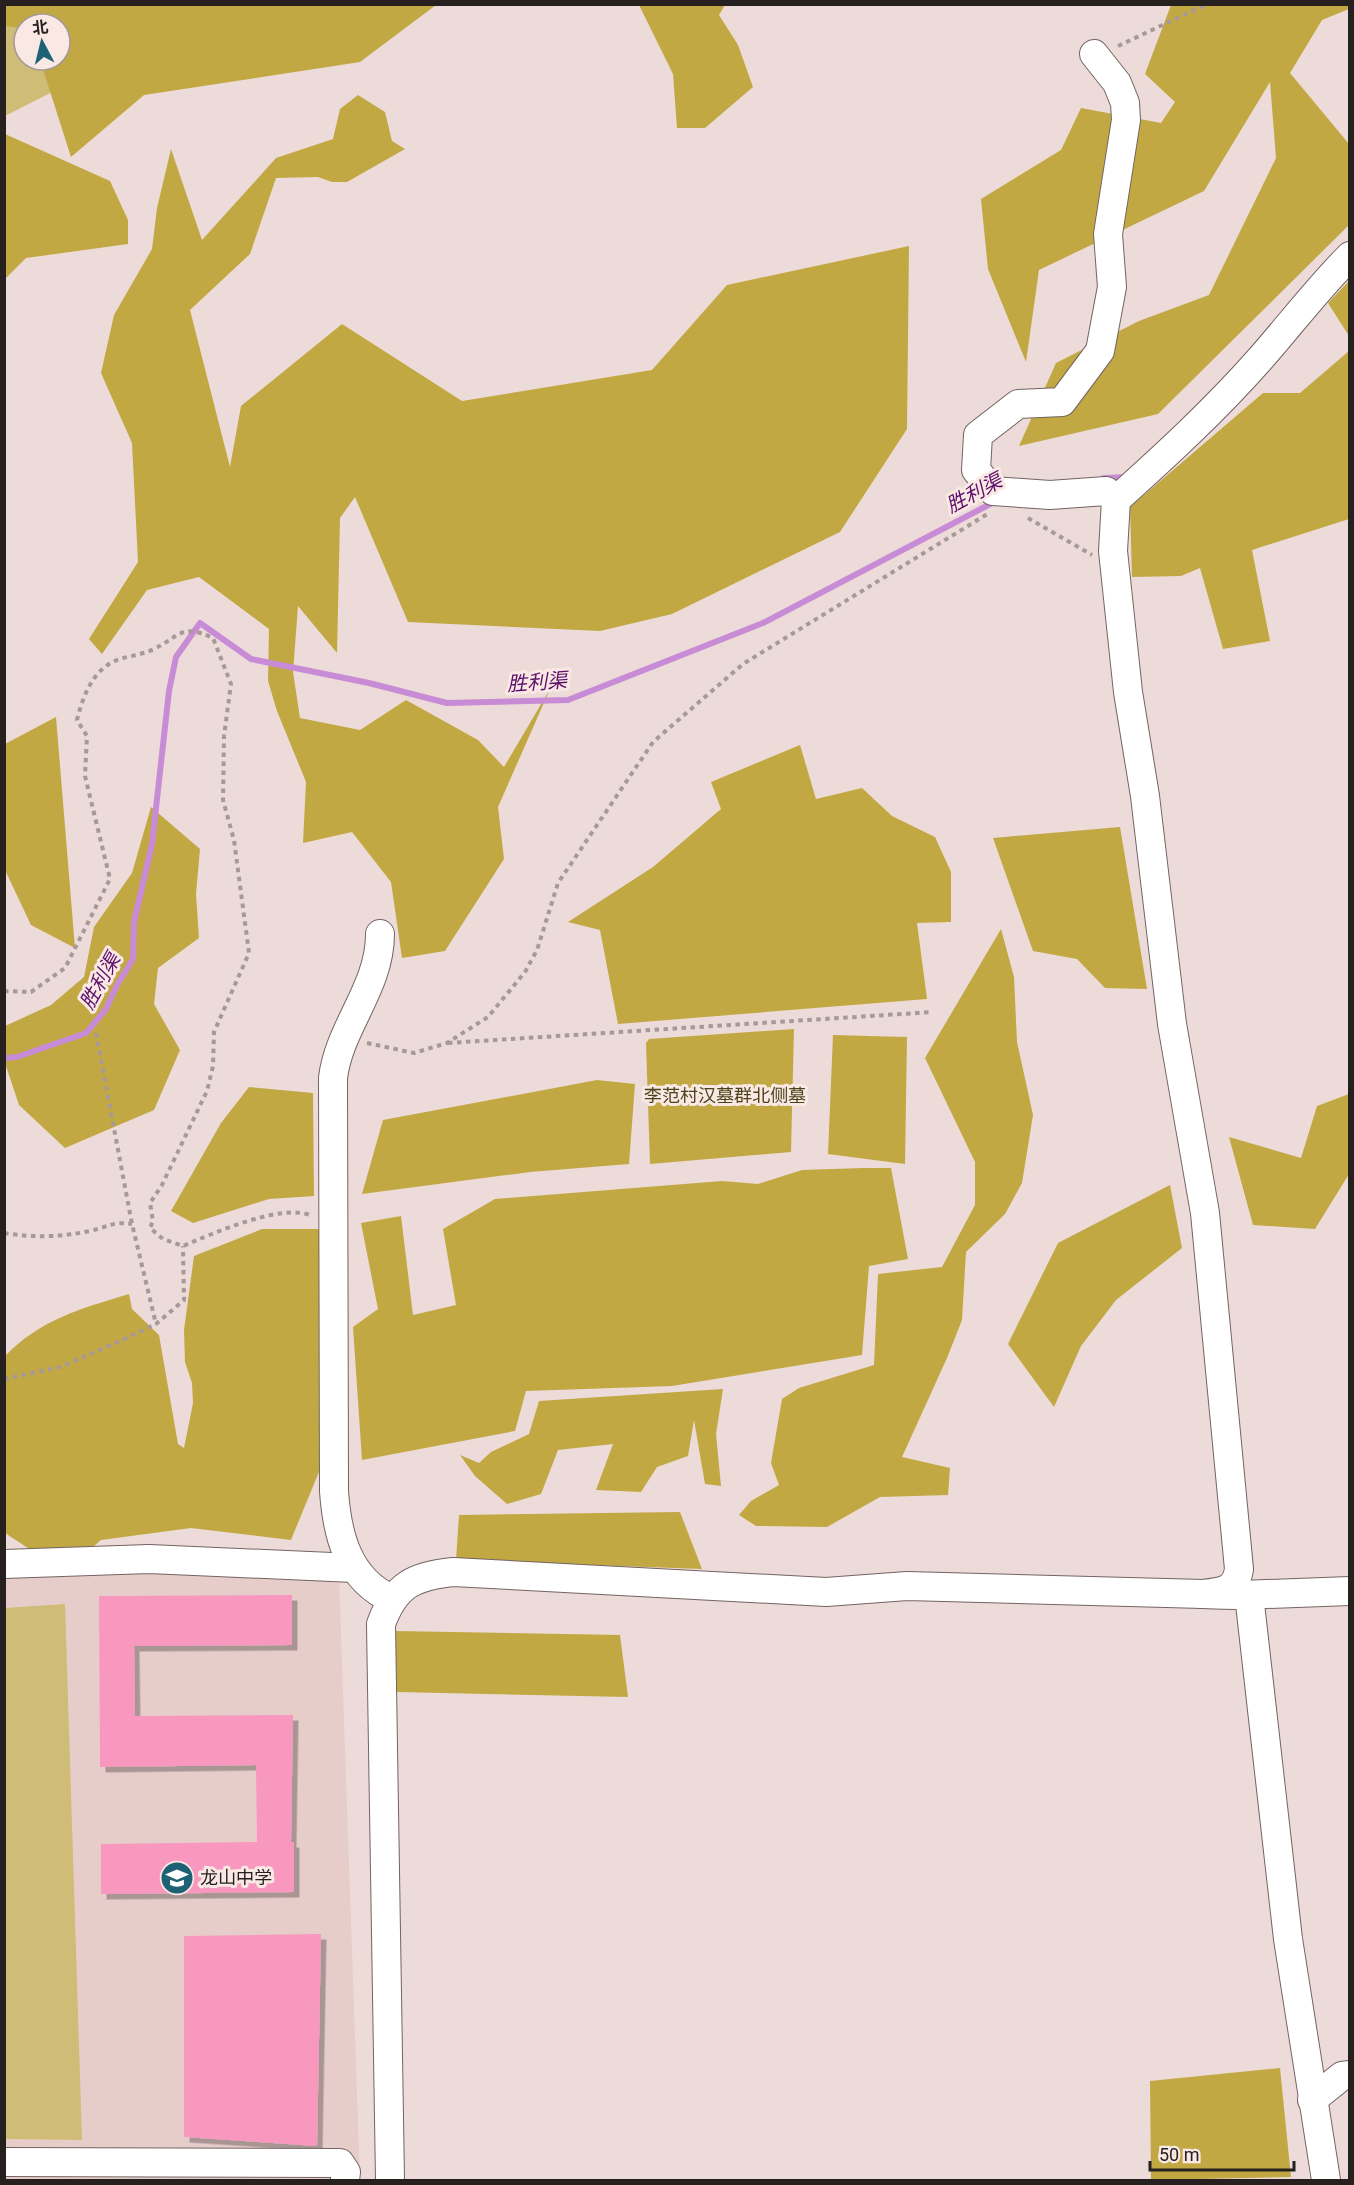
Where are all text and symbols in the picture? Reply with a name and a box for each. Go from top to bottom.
north arrow [12,12,72,72]
text: 北 [31,17,49,38]
water label: 胜利渠 [942,467,1009,518]
water label: 胜利渠 [506,668,571,696]
water label: 胜利渠 [75,946,126,1013]
park label: 李范村汉墓群北侧墓 [644,1085,806,1106]
school or university icon: 龙山中学 [159,1860,195,1896]
place label: 龙山中学 [200,1867,272,1888]
scale bar [1150,2134,1294,2172]
text: 50 m [1159,2144,1199,2165]

